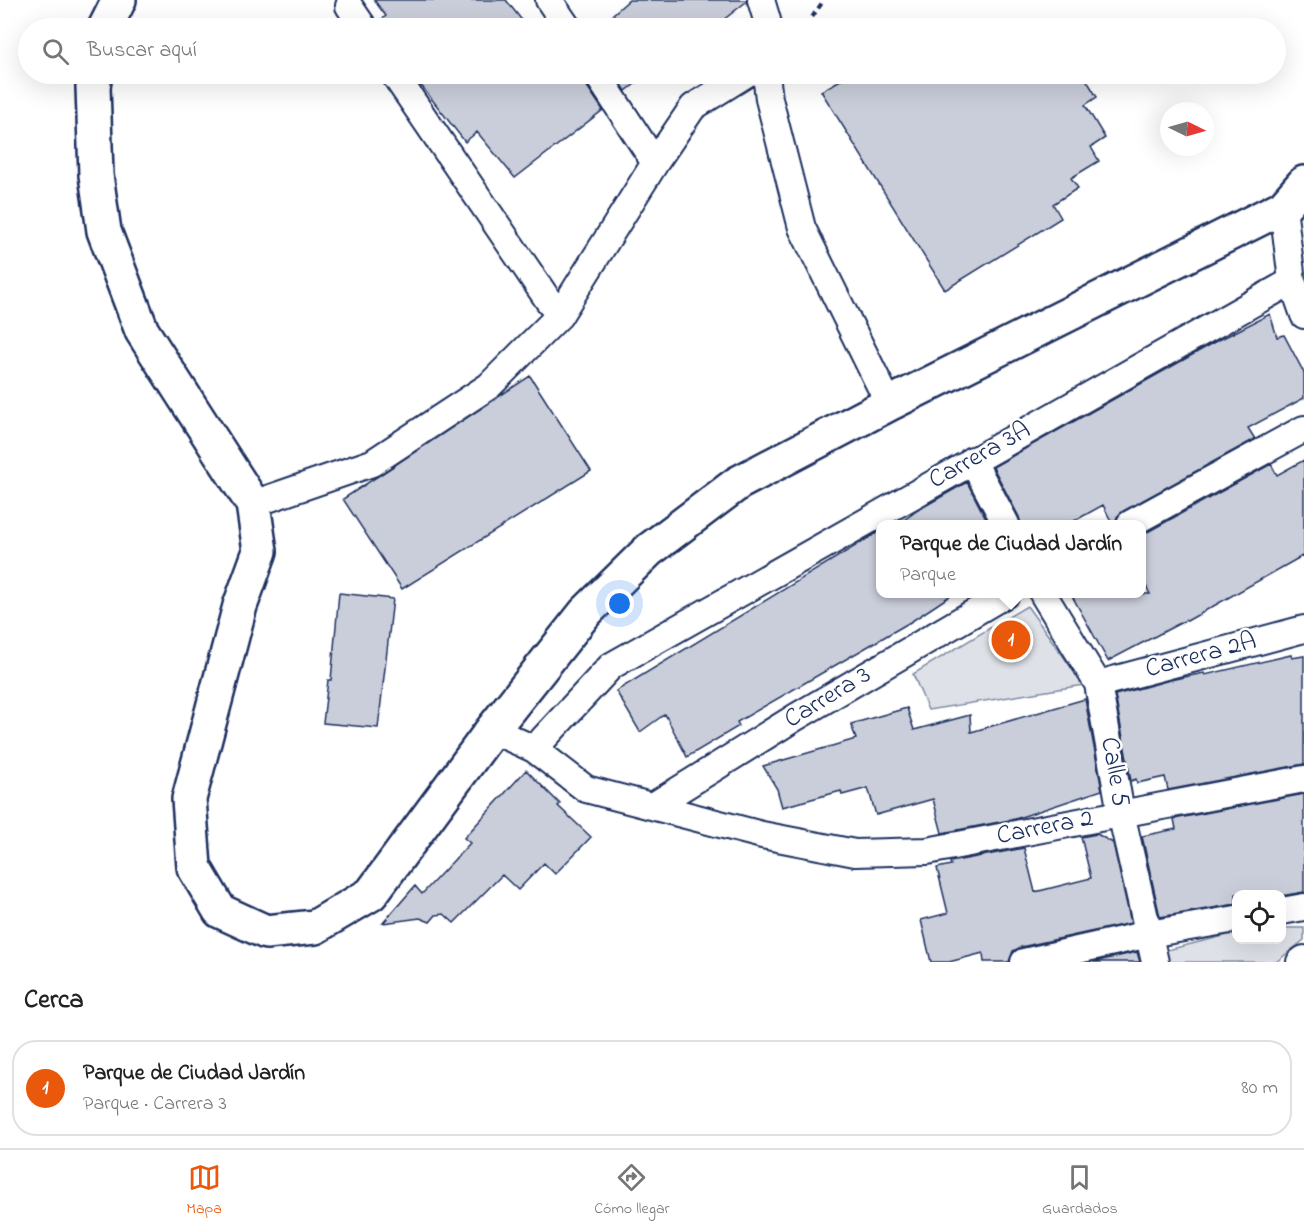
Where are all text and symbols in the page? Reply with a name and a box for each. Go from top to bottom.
search box [18,18,1286,84]
icon: search [39,35,72,68]
text: Buscar aquí [87,35,197,67]
north arrow [1160,102,1214,156]
street label: Carrera 3A [922,412,1038,500]
popup [876,520,1146,598]
text: Parque de Ciudad Jardín [900,529,1122,561]
text: Parque [900,561,956,590]
your location [605,589,634,618]
pin: 1 [992,618,1030,662]
street label: Carrera 2A [1141,623,1261,689]
street label: Carrera 3 [777,657,879,739]
street label: Calle 5 [1089,734,1139,810]
street label: Carrera 2 [993,800,1097,856]
map controls [1232,890,1286,944]
button: locate [1232,890,1286,944]
text: Cerca [24,982,84,1020]
text: Parque de Ciudad Jardín [83,1058,305,1090]
text: 1 [42,1074,49,1103]
text: 80 m [1241,1074,1278,1103]
text: Parque · Carrera 3 [83,1090,227,1119]
tab: Mapa [186,1161,222,1221]
tab: Cómo llegar [594,1161,670,1221]
tab: Guardados [1042,1161,1118,1221]

